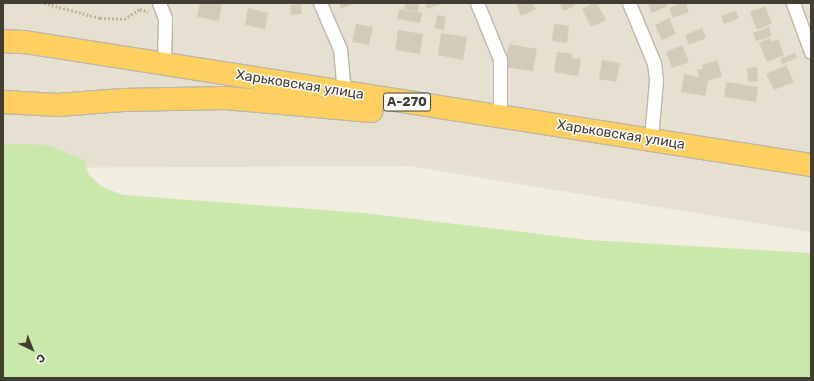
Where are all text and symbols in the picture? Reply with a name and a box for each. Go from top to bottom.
street label: Харьковская улица [235,67,365,103]
road number: А-270 [383,91,431,113]
street label: Харьковская улица [556,117,686,153]
north arrow [12,329,52,369]
text: С [33,351,48,366]

